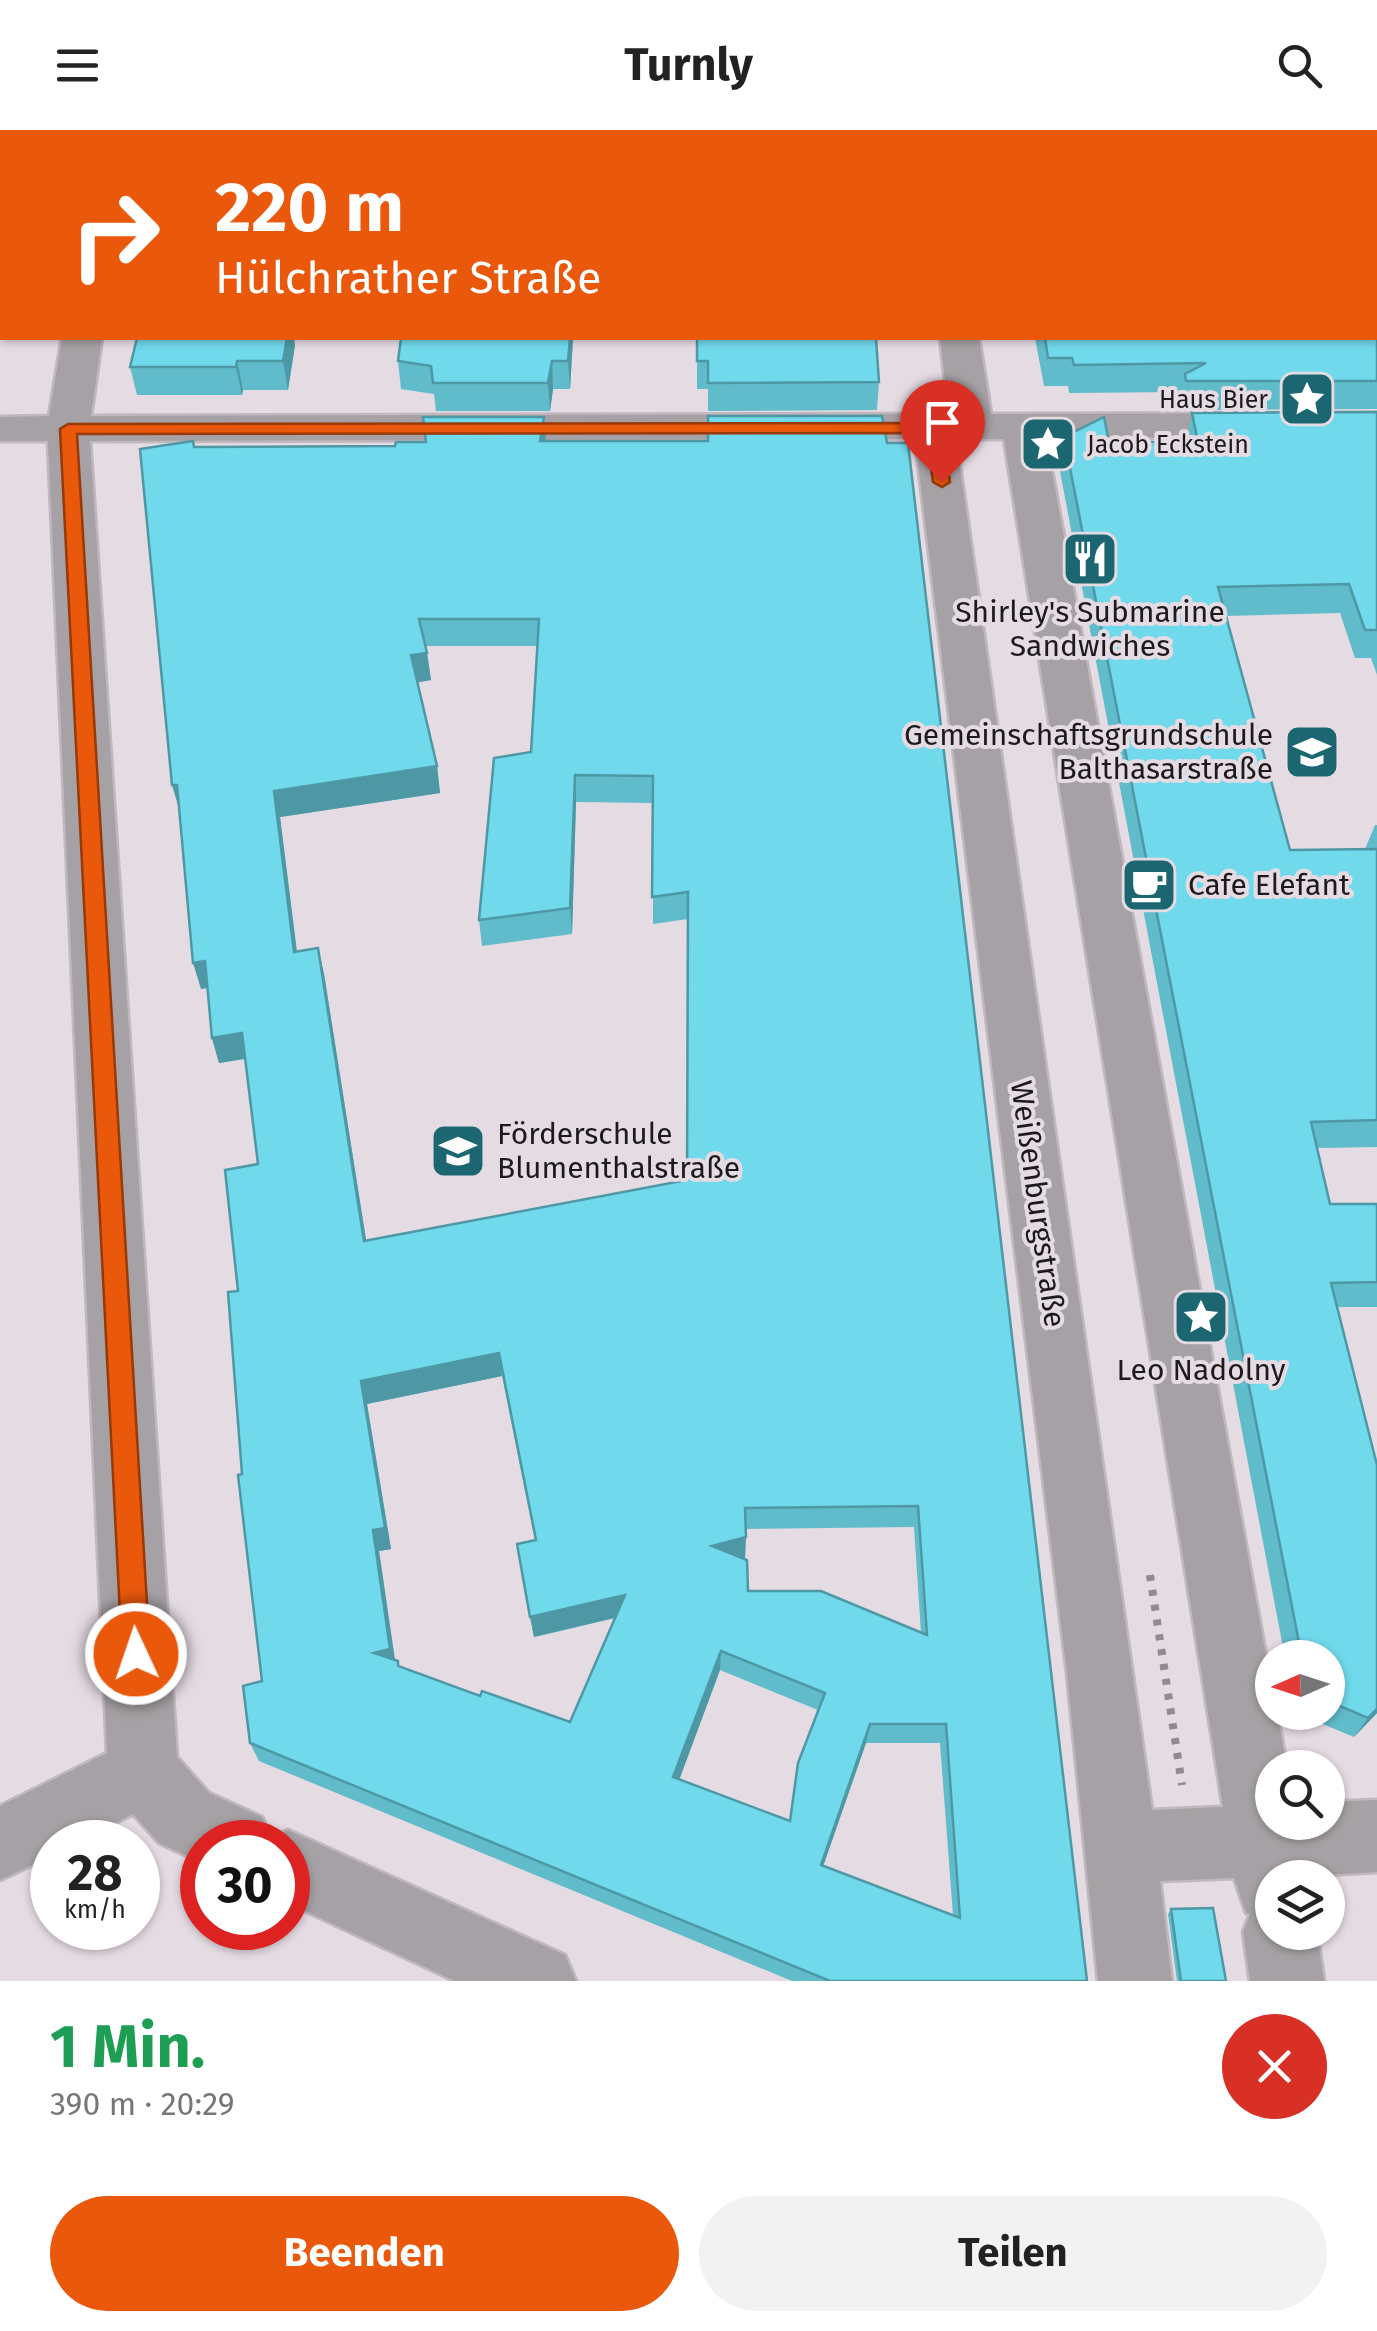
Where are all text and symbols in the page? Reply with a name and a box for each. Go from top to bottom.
icon: menu [50,38,105,93]
text: Turnly [624,38,753,92]
icon: search [1272,38,1327,93]
text: 220 m [215,166,404,250]
icon: right [50,170,180,300]
text: Hülchrather Straße [215,251,602,305]
place icon: Haus Bier [1277,369,1337,429]
pin [900,380,985,483]
place label: Haus Bier [1159,385,1268,415]
icon: arrive [915,395,970,450]
place icon: Jacob Eckstein [1018,414,1078,474]
place label: Jacob Eckstein [1087,430,1249,460]
restaurant icon: Shirley's Submarine Sandwiches [1060,529,1120,589]
place label: Shirley's Submarine Sandwiches [955,594,1225,664]
place label: Gemeinschaftsgrundschule Balthasarstraße [904,717,1273,787]
school or university icon: Gemeinschaftsgrundschule Balthasarstraße [1282,722,1342,782]
cafe icon: Cafe Elefant [1119,855,1179,915]
place label: Cafe Elefant [1188,867,1350,903]
street label: Weißenburgstraße [1003,1078,1073,1330]
place label: Förderschule Blumenthalstraße [497,1116,740,1186]
school or university icon: Förderschule Blumenthalstraße [428,1121,488,1181]
place icon: Leo Nadolny [1171,1287,1231,1347]
place label: Leo Nadolny [1116,1352,1286,1388]
position arrow [84,1602,188,1706]
north arrow [1255,1640,1345,1730]
map controls [1255,1640,1345,1950]
button: search [1255,1750,1345,1840]
speed limit sign: 30 [180,1820,310,1950]
text: 28 [68,1843,122,1903]
button: layers [1255,1860,1345,1950]
text: km/h [64,1895,126,1925]
text: 1 Min. [50,2011,205,2083]
button: close [1222,2014,1327,2119]
text: 390 m · 20:29 [50,2085,234,2123]
button: Beenden [50,2196,679,2311]
button: Teilen [699,2196,1327,2311]

